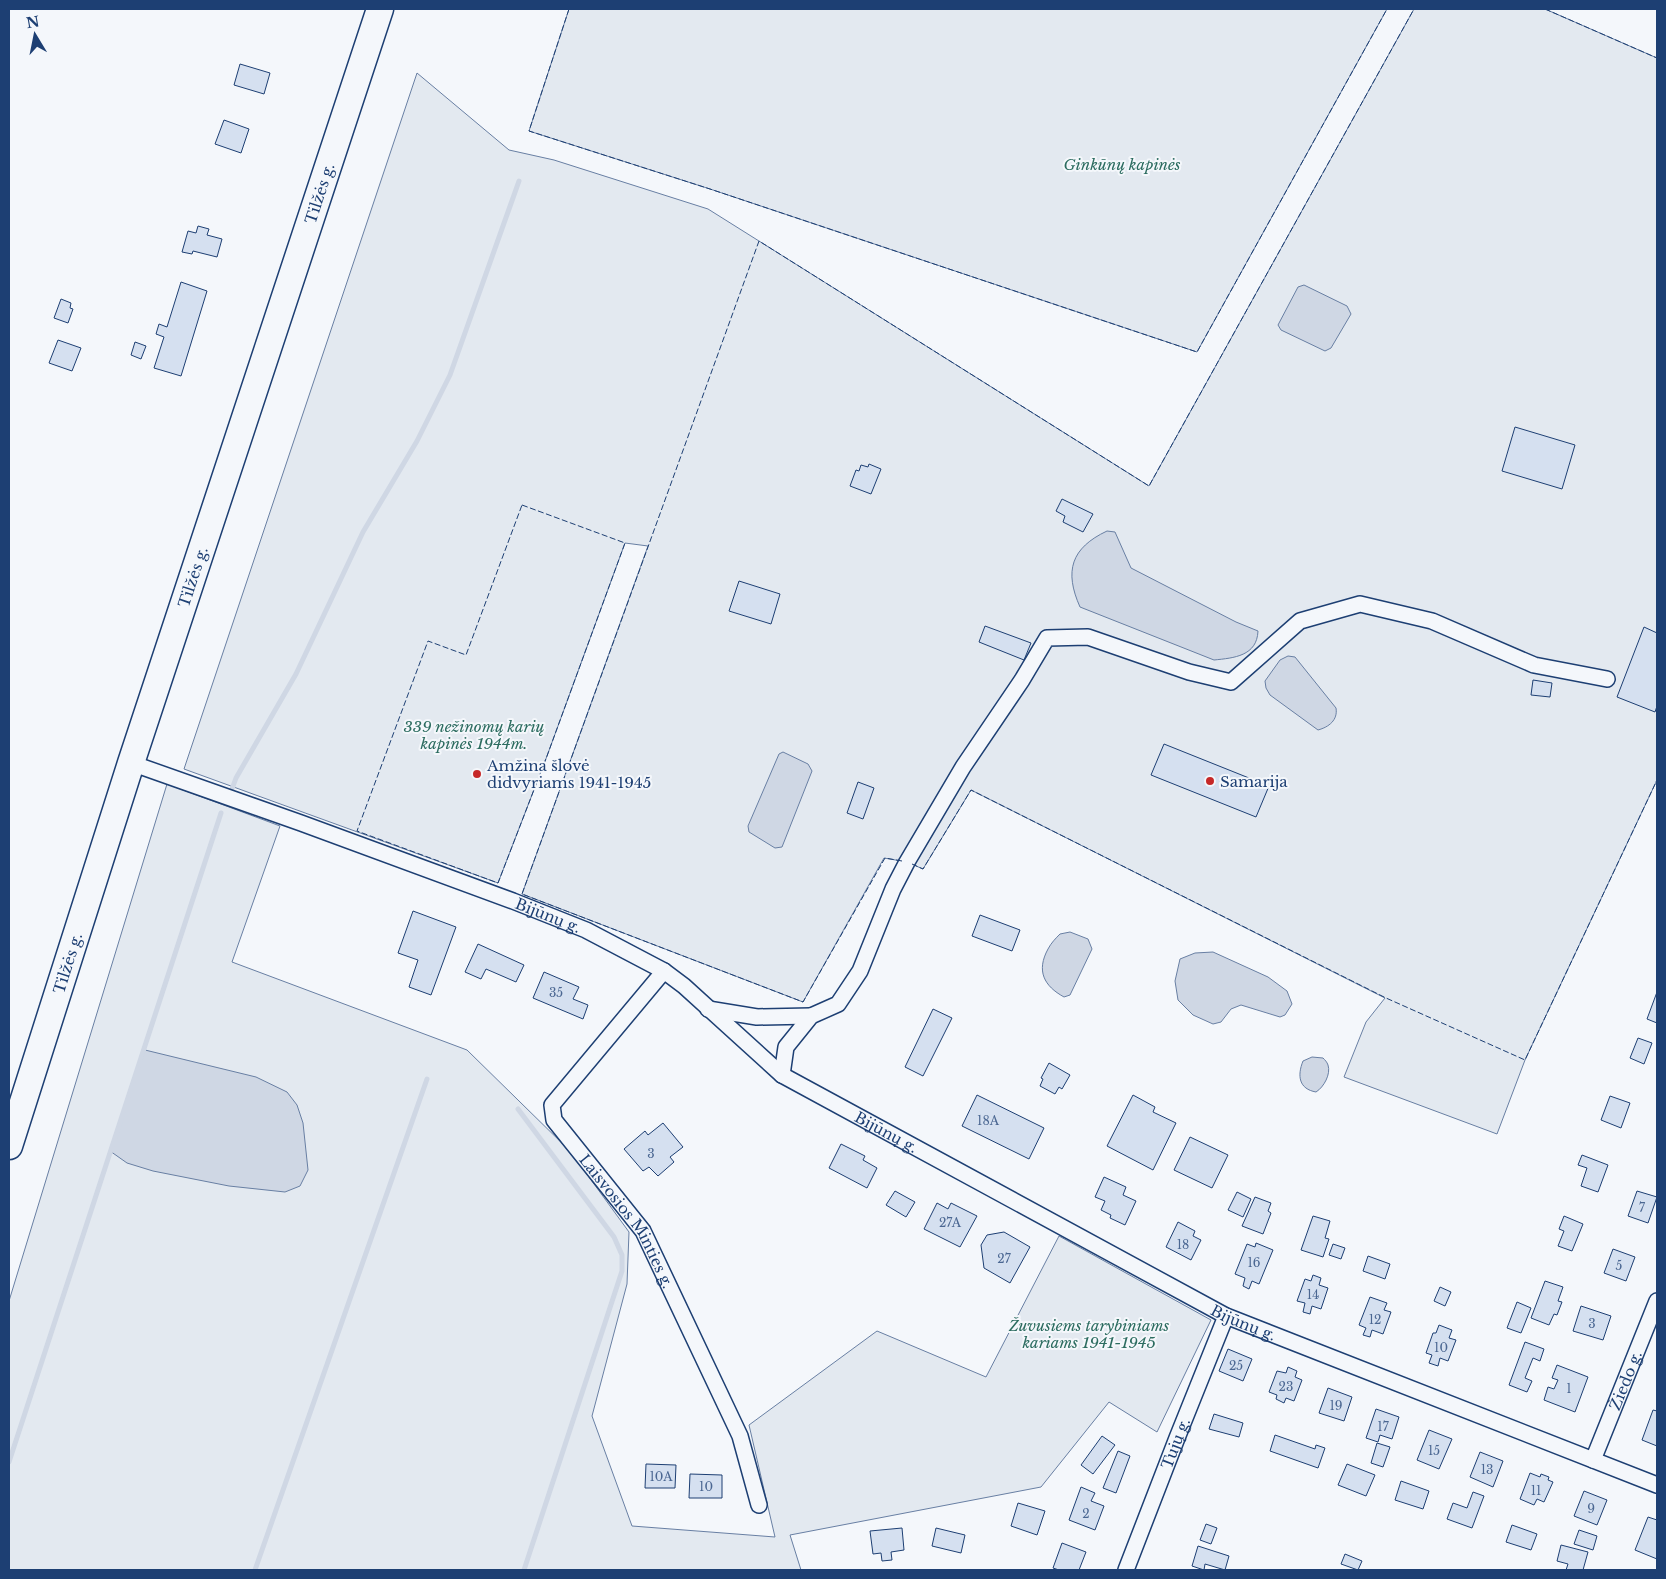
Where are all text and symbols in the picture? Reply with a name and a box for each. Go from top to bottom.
north arrow [10,10,60,60]
text: N [25,12,41,32]
park label: Ginkūnų kapinės [1063,155,1181,174]
street label: Tilžės g. [300,160,338,226]
street label: Tilžės g. [174,544,211,610]
park label: 339 nežinomų karių kapinės 1944m. [403,717,545,753]
place label: Amžina šlovė didvyriams 1941-1945 [486,756,651,792]
marker: Amžina šlovė didvyriams 1941-1945 [471,768,483,780]
place label: Samarija [1220,772,1288,791]
marker: Samarija [1204,775,1216,787]
street label: Bijūnų g. [513,893,584,937]
street label: Tilžės g. [49,930,86,996]
house number: 35 [549,985,563,1000]
street label: Bijūnų g. [852,1107,921,1156]
house number: 18A [977,1113,1000,1128]
house number: 3 [647,1146,655,1161]
street label: Laisvosios Minties g. [576,1150,678,1291]
house number: 7 [1639,1200,1646,1215]
house number: 27A [939,1215,962,1230]
house number: 18 [1177,1237,1189,1252]
house number: 27 [997,1251,1012,1266]
house number: 16 [1247,1255,1261,1270]
house number: 5 [1616,1258,1623,1273]
house number: 14 [1307,1287,1319,1302]
street label: Bijūnų g. [1207,1300,1279,1344]
house number: 12 [1369,1312,1381,1327]
park label: Žuvusiems tarybiniams kariams 1941-1945 [1008,1316,1170,1352]
house number: 3 [1588,1316,1596,1331]
house number: 10 [1434,1340,1448,1355]
street label: Žiedo g. [1605,1348,1646,1413]
house number: 25 [1229,1358,1243,1373]
house number: 23 [1279,1379,1293,1394]
house number: 1 [1566,1381,1572,1396]
house number: 19 [1329,1398,1343,1413]
street label: Tujų g. [1157,1415,1194,1471]
house number: 17 [1377,1419,1390,1434]
house number: 15 [1428,1443,1440,1458]
house number: 13 [1481,1462,1493,1477]
house number: 10A [650,1469,673,1484]
house number: 10 [699,1479,713,1494]
house number: 11 [1531,1483,1541,1498]
house number: 9 [1587,1501,1595,1516]
house number: 2 [1082,1506,1090,1521]

